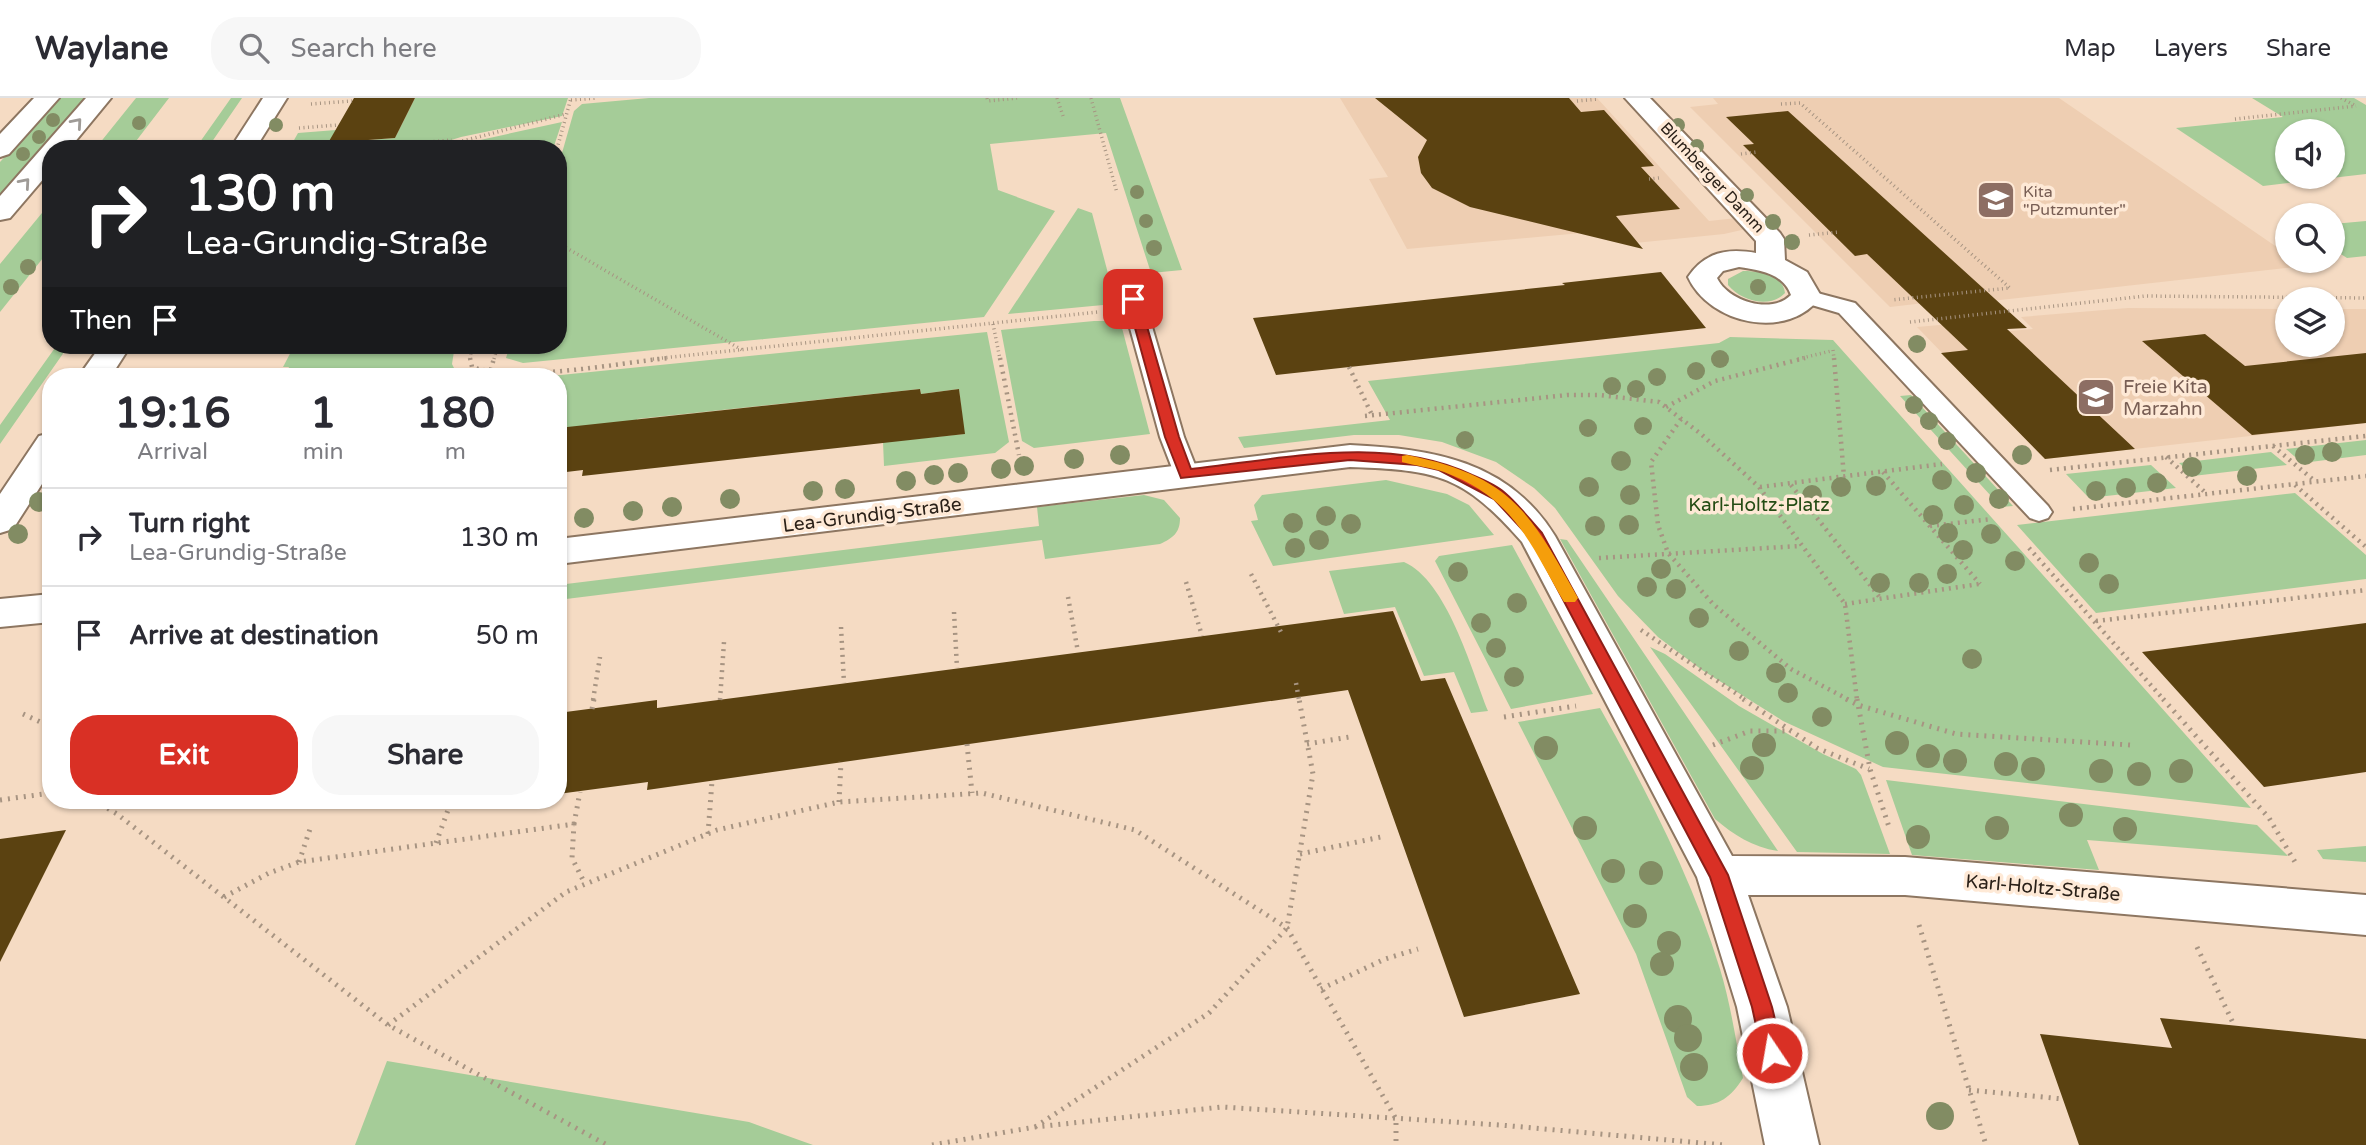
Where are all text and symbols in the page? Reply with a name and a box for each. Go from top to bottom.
search box [211,17,701,80]
text: Waylane [35,29,169,68]
icon: search [235,29,273,67]
text: Search here [291,33,437,64]
text: Map [2064,34,2116,63]
text: Layers [2154,34,2228,63]
text: Share [2266,34,2331,63]
street label: Blumberger Damm [1656,118,1769,237]
one-way arrow [69,119,81,132]
map controls [2275,119,2345,357]
button: sound [2275,119,2345,189]
text: 130 m [185,165,335,224]
icon: right [70,168,161,259]
one-way arrow [17,178,29,191]
school or university icon: Kita "Putzmunter" [1975,179,2017,221]
place label: Kita "Putzmunter" [2023,182,2126,220]
button: search [2275,203,2345,273]
text: Lea-Grundig-Straße [185,225,488,263]
pin [1103,269,1163,329]
icon: arrive [1114,280,1152,318]
button: layers [2275,287,2345,357]
icon: arrive [146,301,184,339]
text: Then [70,305,132,336]
school or university icon: Freie Kita Marzahn [2075,376,2117,418]
place label: Freie Kita Marzahn [2123,376,2208,420]
text: 19:16 [114,388,231,439]
text: 1 [310,388,336,439]
text: 180 [416,388,495,439]
text: Arrival [137,438,208,466]
text: min [303,438,344,466]
text: m [445,438,466,466]
street label: Lea-Grundig-Straße [782,493,963,537]
park label: Karl-Holtz-Platz [1688,494,1830,516]
text: Turn right [129,508,250,539]
icon: right [70,518,108,556]
text: 130 m [459,522,539,553]
text: Lea-Grundig-Straße [129,539,347,567]
icon: arrive [70,616,108,654]
text: Arrive at destination [129,620,379,651]
text: 50 m [476,620,539,651]
button: Exit [70,715,298,795]
button: Share [312,715,539,795]
street label: Karl-Holtz-Straße [1965,870,2121,906]
position arrow [1735,1016,1809,1090]

